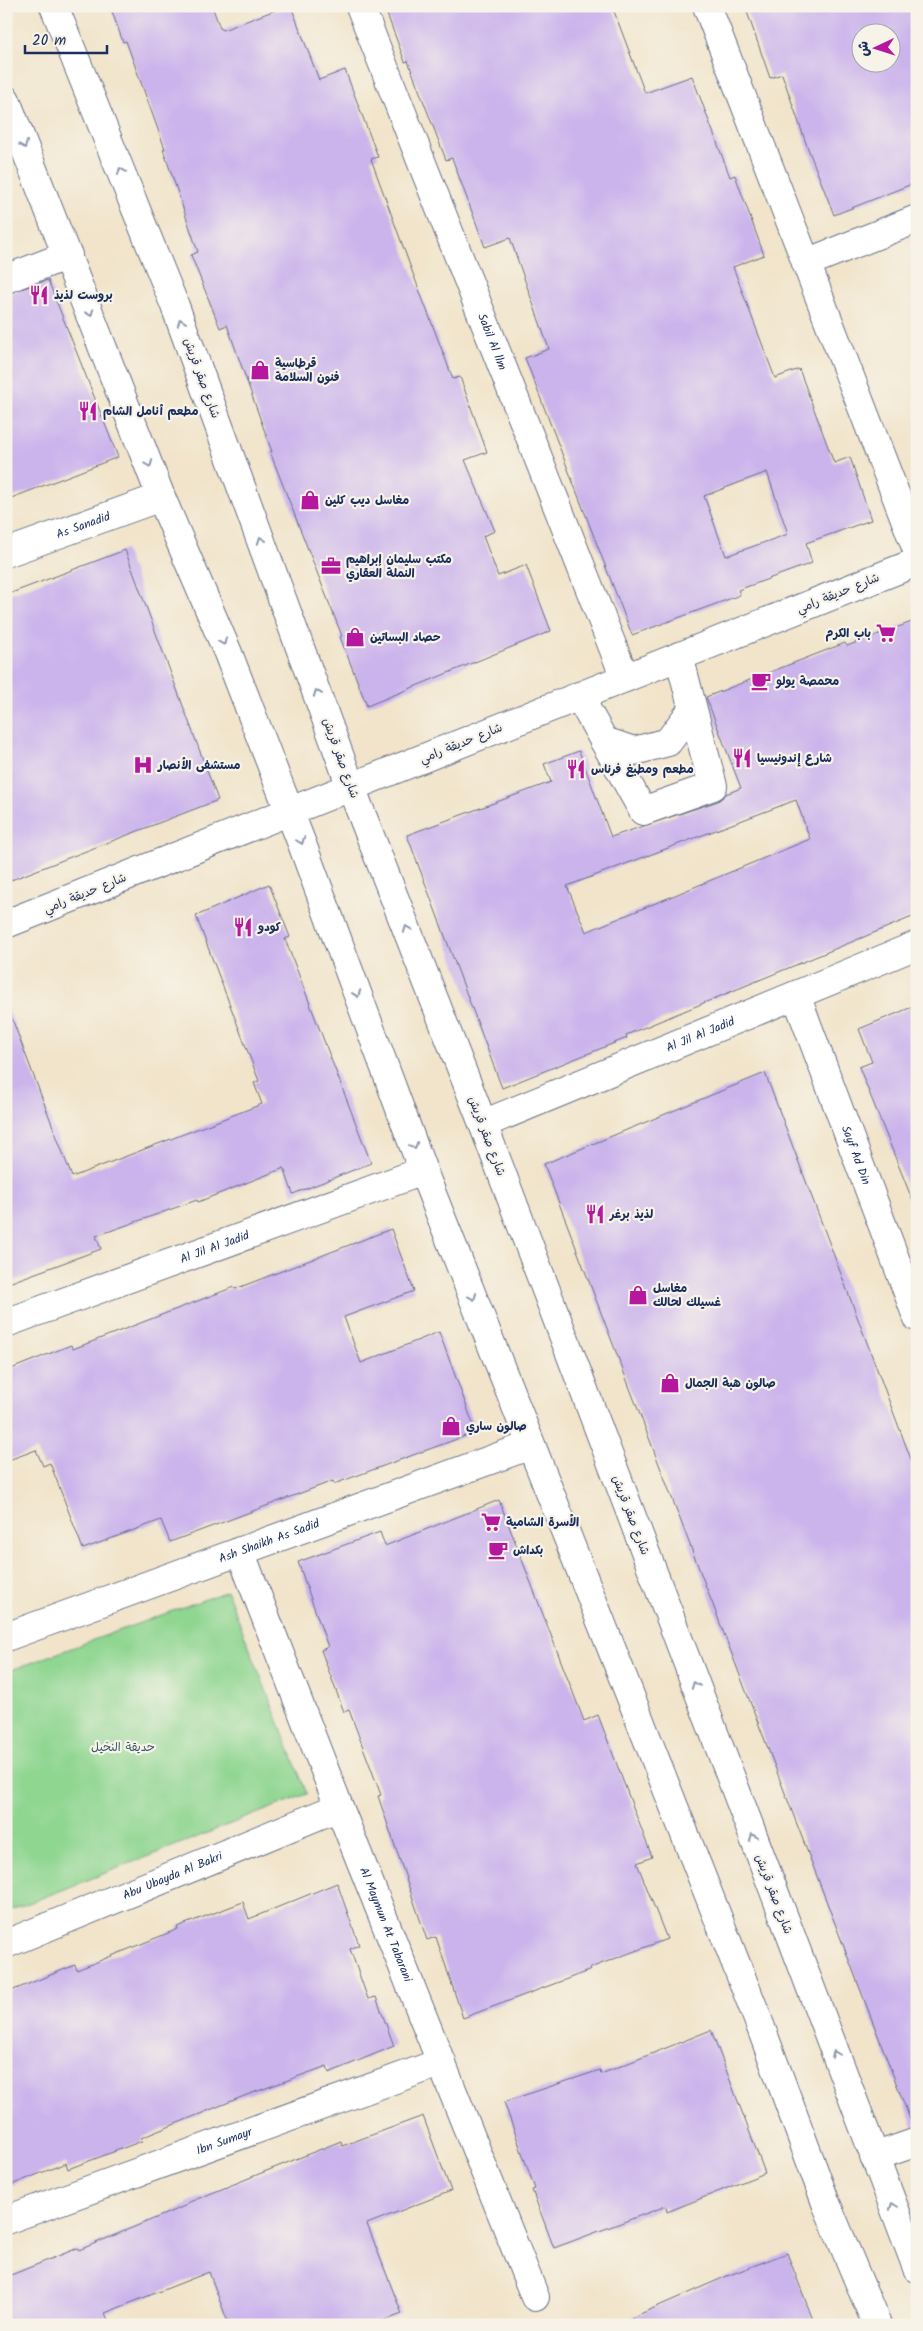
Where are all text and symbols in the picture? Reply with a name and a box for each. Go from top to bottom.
scale bar [25,22,108,54]
north arrow [850,22,900,72]
text: 20 m [32,29,66,53]
text: ش [853,40,876,57]
one-way arrow [18,140,28,149]
one-way arrow [116,167,127,176]
restaurant icon: بروست لذيذ [28,284,50,306]
place label: بروست لذيذ [54,286,113,305]
one-way arrow [84,308,94,317]
street label: Sabil Al llm [472,311,512,374]
one-way arrow [177,318,187,327]
street label: شارع صقر قريش [178,335,225,421]
place label: قرطاسية فنون السلامة [275,354,339,387]
shop icon: قرطاسية فنون السلامة [249,359,271,381]
restaurant icon: مطعم أنامل الشام [77,400,99,422]
place label: مطعم أنامل الشام [103,402,199,421]
one-way arrow [143,459,153,468]
shop icon: مغاسل ديب كلين [299,489,321,511]
place label: مغاسل ديب كلين [325,491,409,510]
street label: As Sanadid [54,507,114,544]
one-way arrow [257,537,267,545]
place label: مكتب سليمان إبراهيم النملة العقاري [346,550,452,583]
office icon: مكتب سليمان إبراهيم النملة العقاري [320,555,342,577]
street label: شارع حديقة رامي [794,568,883,620]
supermarket icon: باب الكرم [875,622,897,644]
place label: باب الكرم [826,624,871,643]
shop icon: حصاد البساتين [344,626,366,648]
place label: حصاد البساتين [370,628,441,647]
one-way arrow [217,637,228,646]
cafe icon: محمصة يولو [750,670,772,692]
place label: محمصة يولو [775,672,839,691]
one-way arrow [313,689,323,698]
street label: شارع صقر قريش [317,715,364,801]
street label: شارع حديقة رامي [417,718,506,770]
restaurant icon: شارع إندونيسيا [731,747,753,769]
place label: شارع إندونيسيا [757,749,832,768]
hospital icon: مستشفى الأنصار [132,754,154,776]
place label: مستشفى الأنصار [157,756,241,775]
restaurant icon: مطعم ومطبغ فرناس [565,758,587,780]
place label: مطعم ومطبغ فرناس [591,760,694,779]
one-way arrow [295,836,305,845]
street label: شارع حديقة رامي [41,868,130,920]
restaurant icon: كودو [232,916,254,938]
place label: كودو [257,918,282,937]
one-way arrow [403,925,413,934]
one-way arrow [351,989,361,997]
street label: Al Jil Al Jadid [663,1012,738,1057]
street label: شارع صقر قريش [463,1094,510,1179]
street label: Sayf Ad Din [836,1123,875,1188]
one-way arrow [408,1141,418,1150]
restaurant icon: لذيذ برغر [584,1203,606,1225]
place label: لذيذ برغر [609,1205,654,1224]
street label: Al Jil Al Jadid [177,1226,253,1269]
place label: مغاسل غسيلك لحالك [653,1279,721,1312]
shop icon: مغاسل غسيلك لحالك [627,1284,649,1306]
one-way arrow [467,1292,477,1301]
shop icon: صالون هبة الجمال [659,1372,681,1394]
place label: صالون هبة الجمال [685,1374,776,1393]
shop icon: صالون ساري [440,1415,462,1437]
place label: صالون ساري [466,1417,527,1436]
street label: شارع صقر قريش [607,1473,654,1558]
supermarket icon: الأسرة الشامية [480,1511,502,1533]
place label: الأسرة الشامية [506,1513,579,1532]
street label: Ash Shaikh As Sadid [216,1514,323,1568]
cafe icon: بكداش [487,1539,509,1561]
place label: بكداش [513,1541,543,1560]
one-way arrow [691,1681,701,1689]
park label: حديقة النخيل [91,1738,155,1757]
one-way arrow [749,1833,759,1841]
street label: Abu Ubayda Al Bakri [120,1847,226,1905]
street label: شارع صقر قريش [750,1852,797,1937]
street label: Al Maymun At Tabarani [354,1864,417,1986]
one-way arrow [831,2050,841,2059]
street label: Ibn Sumayr [194,2122,256,2160]
one-way arrow [889,2202,899,2211]

